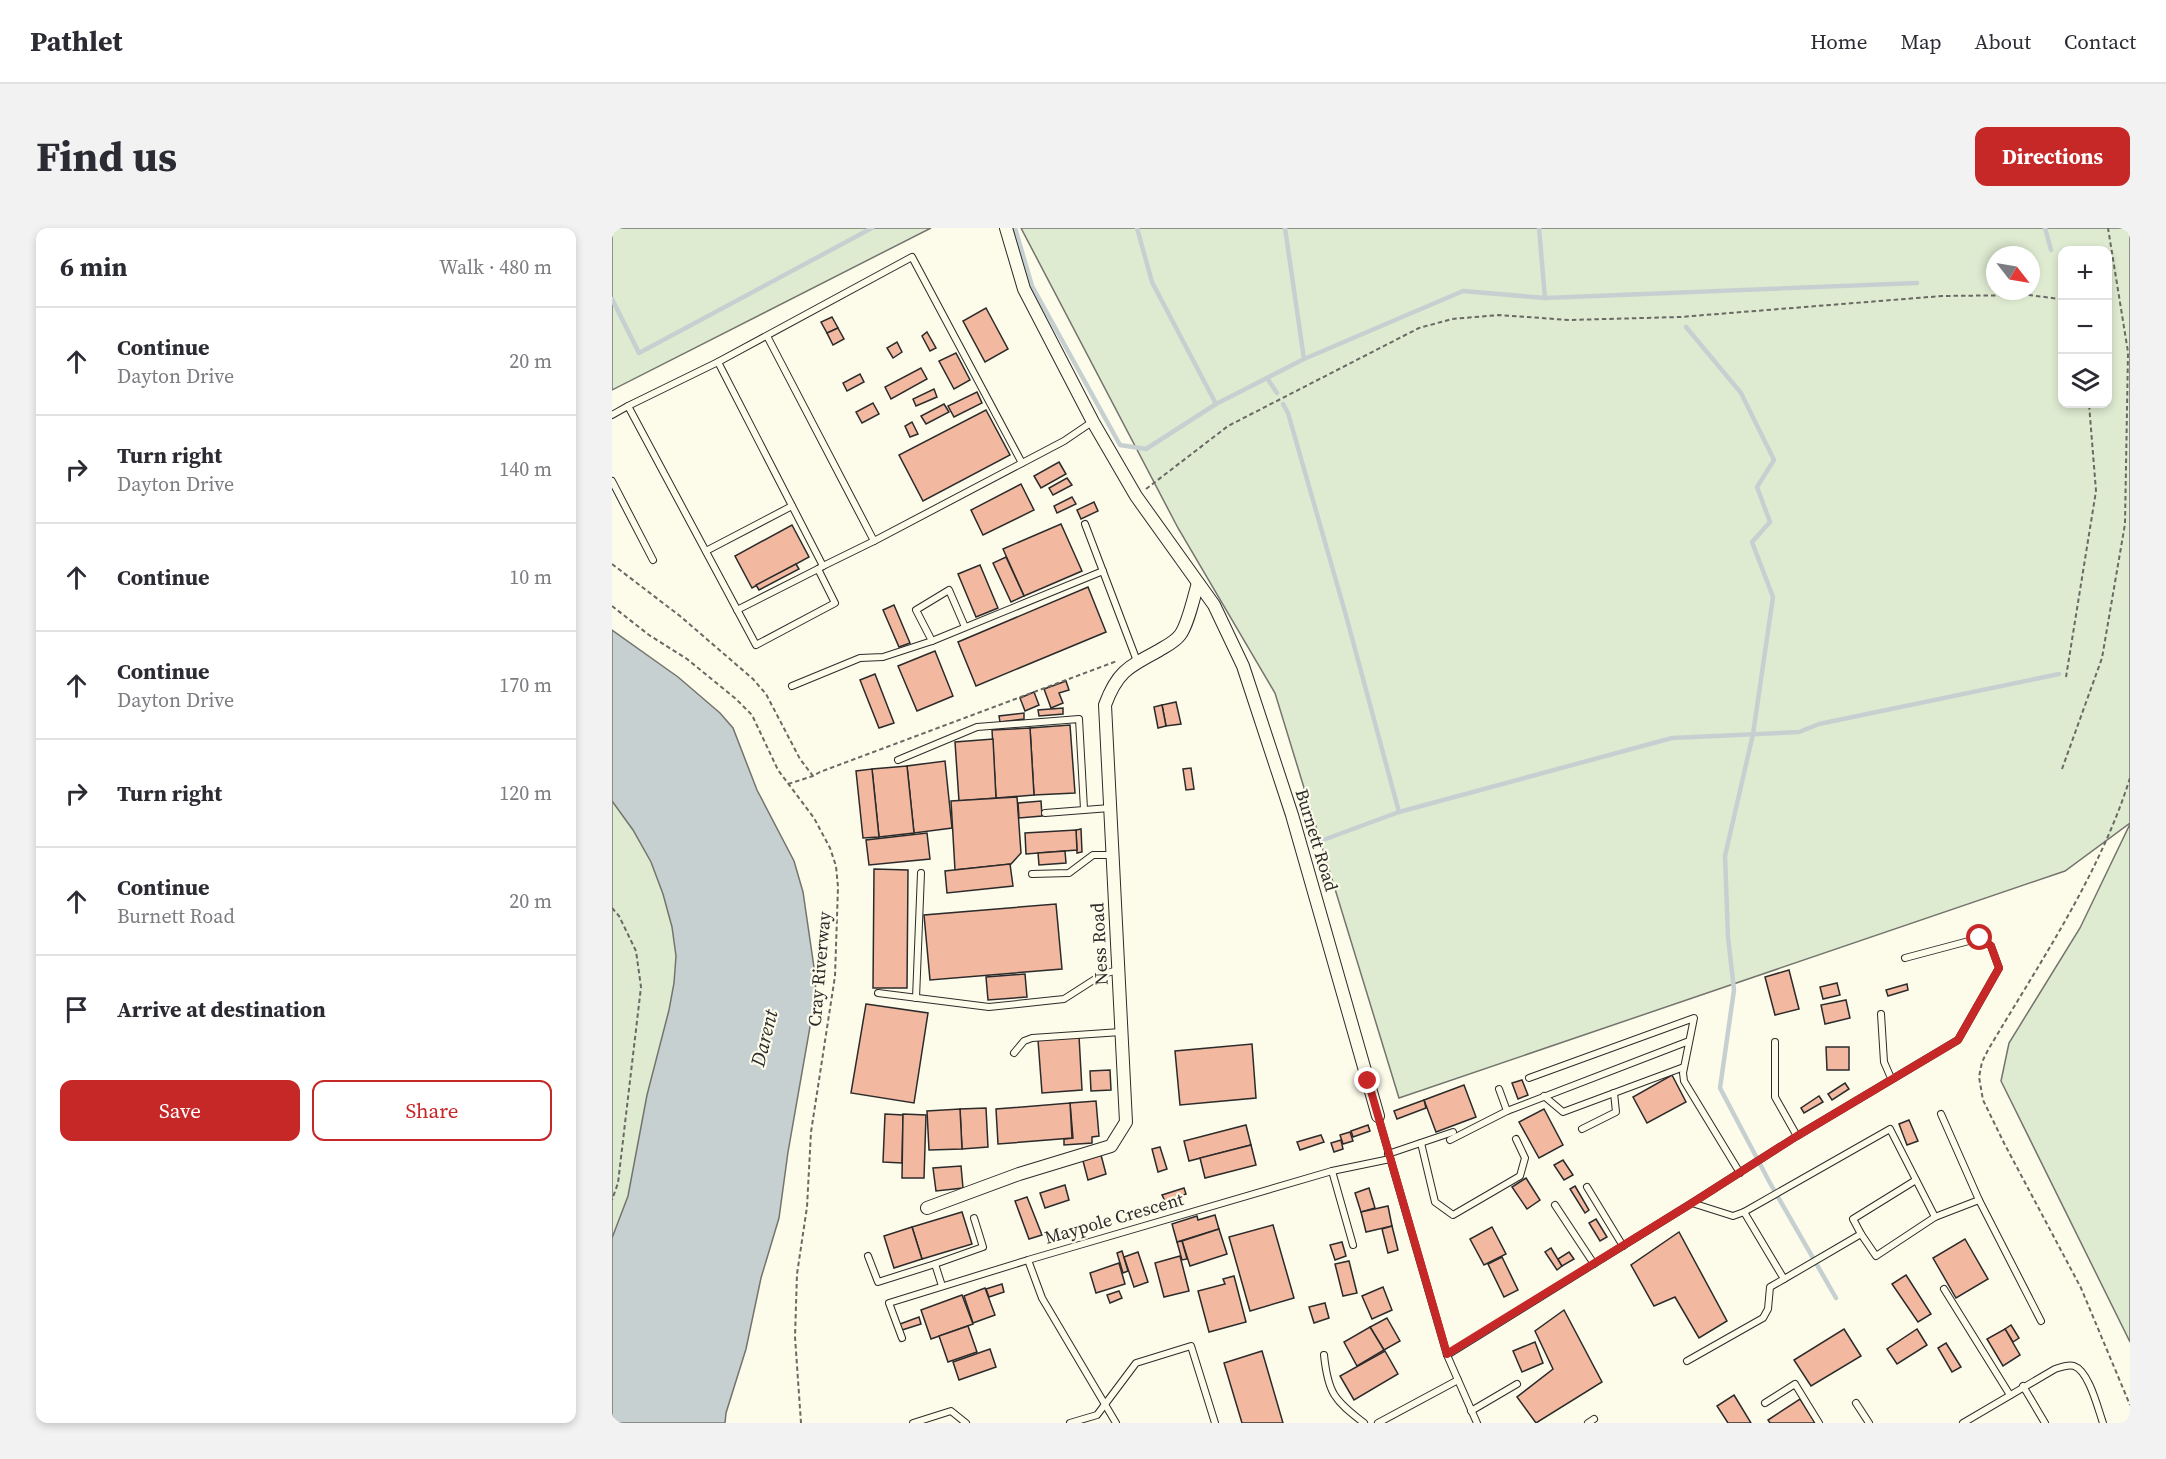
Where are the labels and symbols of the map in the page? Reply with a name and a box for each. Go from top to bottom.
north arrow [1986,246,2040,300]
street label: Burnett Road [1290,786,1344,894]
street label: Ness Road [1084,902,1114,986]
street label: Cray Riverway [802,910,837,1028]
route start [1966,924,1992,950]
water label: Darent [743,1005,785,1070]
route end [1354,1067,1380,1093]
street label: Maypole Crescent [1042,1186,1187,1250]

